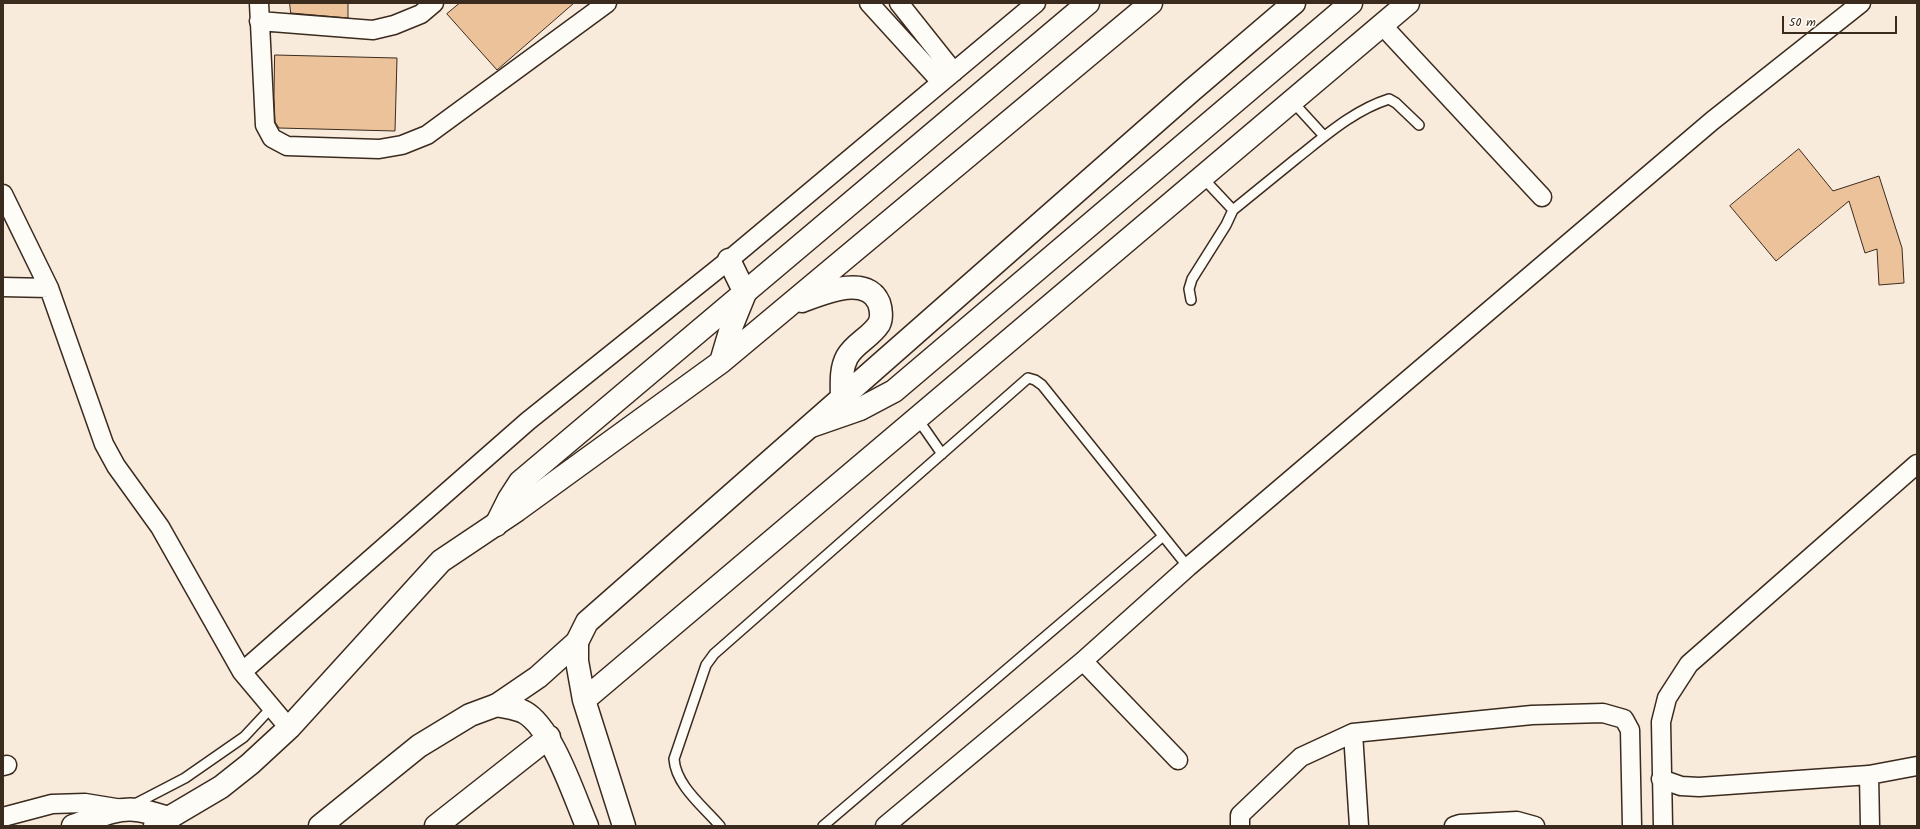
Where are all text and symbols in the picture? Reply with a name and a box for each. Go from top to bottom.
scale bar [1784,8,1899,34]
text: 50 m [1789,13,1816,32]

